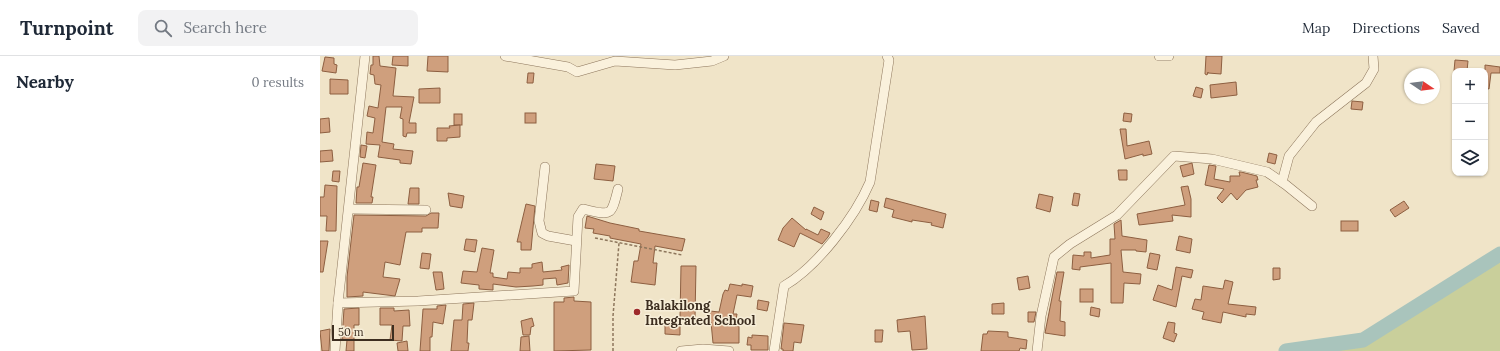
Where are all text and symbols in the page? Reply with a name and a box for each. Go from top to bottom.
search box [138,10,418,46]
text: Turnpoint [20,16,114,40]
icon: search [152,17,174,39]
text: Search here [184,18,267,37]
text: Map [1302,19,1330,37]
text: Directions [1352,19,1420,37]
text: Saved [1442,19,1480,37]
north arrow [1404,68,1440,104]
map controls [1452,68,1488,176]
button: + [1452,68,1488,104]
text: Nearby [16,71,74,93]
text: 0 results [252,74,304,91]
button: − [1452,104,1488,140]
button: layers [1452,140,1488,176]
place label: Balakilong Integrated School [645,297,755,329]
marker: Balakilong Integrated School [632,307,642,317]
scale bar [332,323,394,342]
text: 50 m [338,325,364,339]

